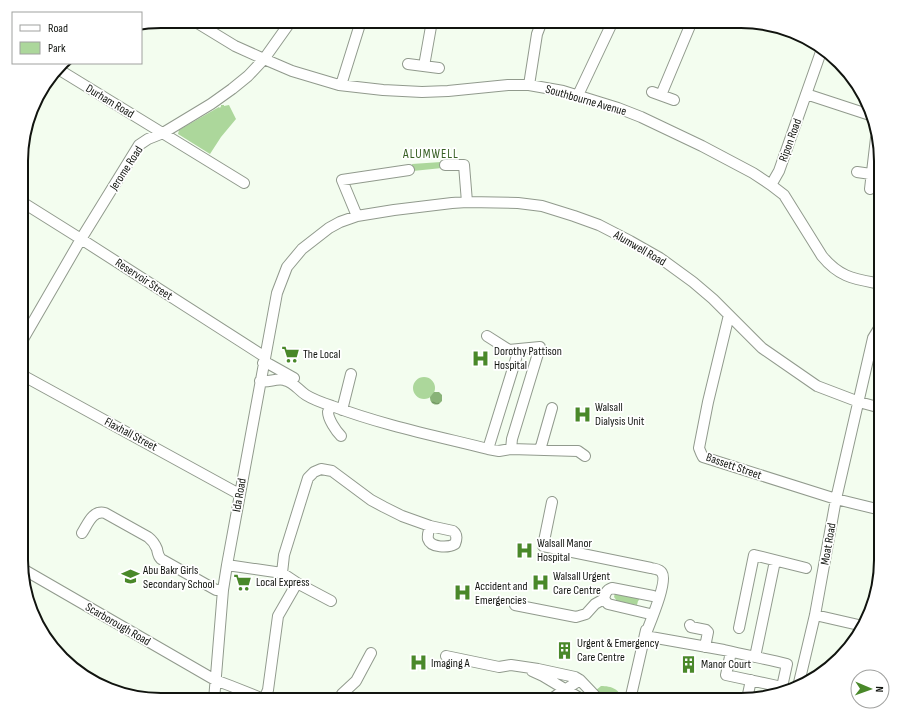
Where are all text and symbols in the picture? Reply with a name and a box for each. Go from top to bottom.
legend [12,12,142,64]
text: Road [48,21,68,36]
text: Park [48,41,66,56]
street label: Durham Road [83,81,137,122]
street label: Southbourne Avenue [544,82,628,119]
street label: Ripon Road [776,117,805,164]
street label: Jerome Road [106,143,146,194]
district label: ALUMWELL [402,146,459,162]
street label: Alumwell Road [610,227,669,269]
street label: Reservoir Street [112,255,175,304]
supermarket icon: The Local [280,344,300,364]
place label: Dorothy Pattison Hospital [494,344,562,373]
place label: The Local [303,347,340,362]
hospital icon: Dorothy Pattison Hospital [471,348,491,368]
place label: Walsall Dialysis Unit [595,400,645,429]
hospital icon: Walsall Dialysis Unit [572,404,592,424]
street label: Flaxhall Street [102,414,160,455]
street label: Bassett Street [704,450,764,483]
street label: Ida Road [229,477,250,513]
street label: Moat Road [817,522,840,566]
place label: Walsall Manor Hospital [537,536,592,565]
hospital icon: Walsall Manor Hospital [514,540,534,560]
place label: Abu Bakr Girls Secondary School [142,563,215,592]
school or university icon: Abu Bakr Girls Secondary School [120,567,140,587]
place label: Walsall Urgent Care Centre [553,569,610,598]
supermarket icon: Local Express [233,572,253,592]
hospital icon: Walsall Urgent Care Centre [530,573,550,593]
place label: Local Express [256,575,310,590]
place label: Accident and Emergencies [474,579,527,608]
hospital icon: Accident and Emergencies [452,583,472,603]
street label: Scarborough Road [82,600,153,649]
place label: Urgent & Emergency Care Centre [577,636,659,665]
building icon: Urgent & Emergency Care Centre [554,640,574,660]
hospital icon: Imaging A [408,653,428,673]
building icon: Manor Court [678,654,698,674]
place label: Imaging A [431,656,471,671]
place label: Manor Court [701,657,752,672]
north arrow [850,669,890,709]
text: N [873,686,886,693]

